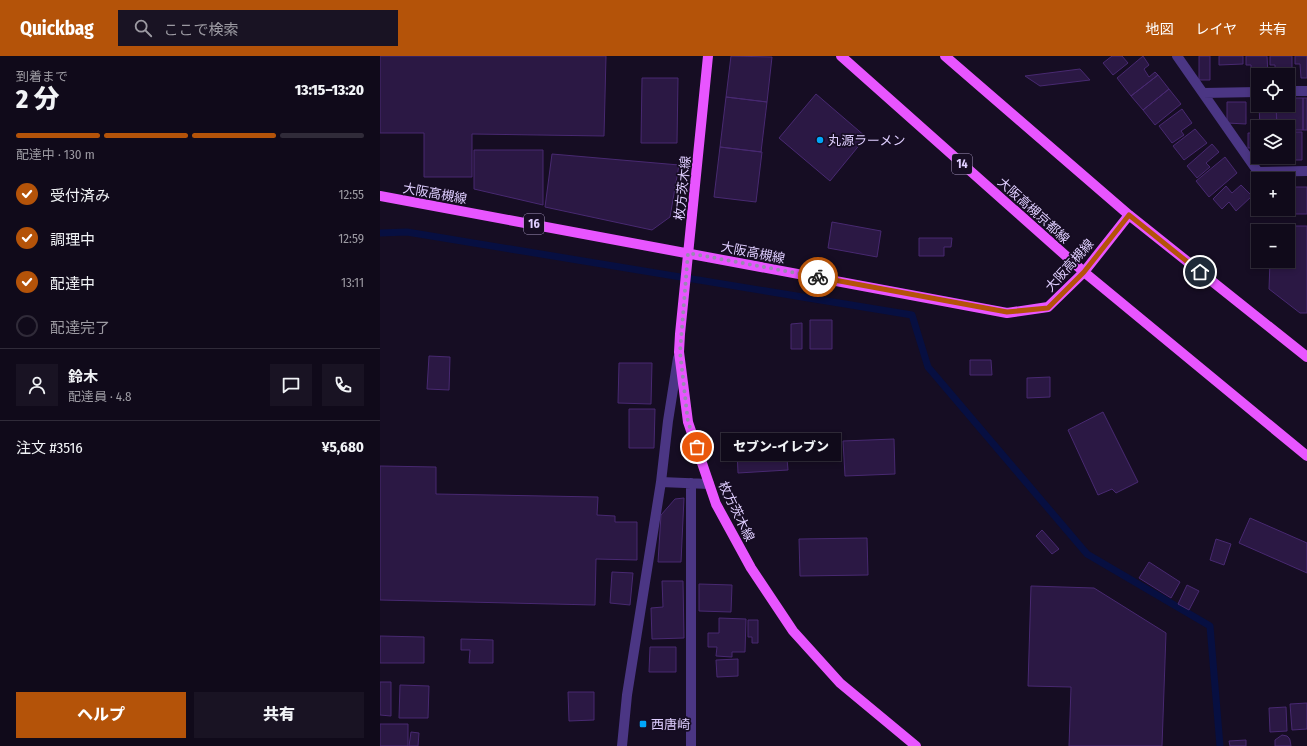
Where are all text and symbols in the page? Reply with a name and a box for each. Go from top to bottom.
search box [118,10,398,46]
text: Quickbag [20,17,94,40]
icon: search [132,17,154,39]
text: ここで検索 [164,21,239,39]
text: 地図 [1145,21,1173,38]
text: レイヤ [1195,21,1237,38]
text: 共有 [1259,21,1287,38]
map controls [1251,68,1295,268]
button: locate [1251,68,1295,112]
text: 到着まで [16,69,68,84]
text: 13:15–13:20 [295,81,364,99]
text: 2 分 [16,84,59,115]
button: layers [1251,120,1295,164]
place label: 丸源ラーメン [828,133,905,148]
marker: 丸源ラーメン [815,135,825,145]
text: 配達中 · 130 m [16,147,95,162]
road number: 14 [952,154,972,174]
street label: 枚方茨木線 [672,155,693,221]
button: + [1251,172,1295,216]
street label: 大阪高槻京都線 [995,174,1073,246]
street label: 大阪高槻線 [402,180,468,207]
icon: check [16,183,38,205]
text: 受付済み [50,187,110,205]
text: 12:55 [339,187,364,202]
road number: 16 [524,214,544,234]
button: − [1251,224,1295,268]
icon: check [16,227,38,249]
text: 調理中 [50,231,95,249]
text: 12:59 [338,231,364,246]
street label: 大阪高槻線 [1042,236,1097,295]
street label: 大阪高槻線 [720,239,786,266]
pin [1183,255,1217,289]
courier [798,257,838,297]
icon: home [1189,261,1211,283]
icon: bike [807,266,829,288]
icon: check [16,271,38,293]
text: 配達中 [50,275,95,293]
text: 13:11 [341,275,364,290]
text: 配達完了 [50,319,110,337]
button: person [16,364,58,406]
button: chat [270,364,312,406]
button: phone [322,364,364,406]
text: 鈴木 [68,368,98,386]
text: 配達員 · 4.8 [68,389,131,404]
pin [680,430,714,464]
callout: セブン-イレブン [721,433,841,461]
icon: bag [686,436,708,458]
text: ¥5,680 [322,438,364,456]
text: 注文 #3516 [16,439,83,457]
text: セブン-イレブン [733,439,829,454]
street label: 枚方茨木線 [716,479,758,544]
button: ヘルプ [16,692,186,738]
button: 共有 [194,692,364,738]
place label: 西唐崎 [651,717,690,732]
marker: 西唐崎 [638,719,648,729]

